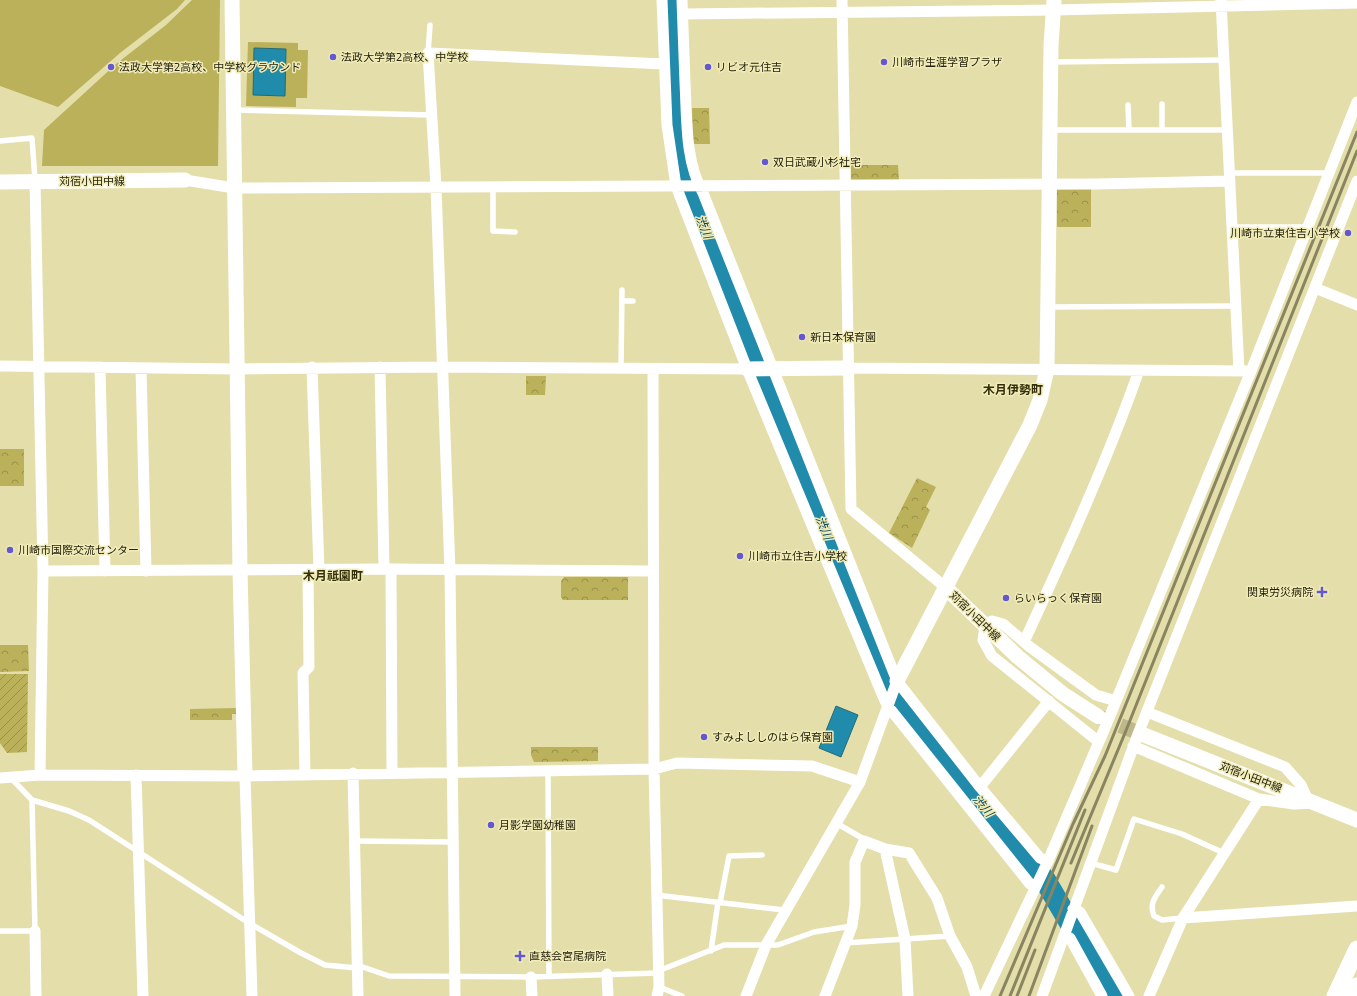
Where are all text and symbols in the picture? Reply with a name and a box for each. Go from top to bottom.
place label: 法政大学第2高校、中学校 [341,50,468,63]
marker: 法政大学第2高校、中学校 [328,52,338,62]
place label: 川崎市生涯学習プラザ [892,55,1002,68]
marker: 川崎市生涯学習プラザ [879,57,889,67]
place label: 法政大学第2高校、中学校グラウンド [119,60,301,73]
place label: リビオ元住吉 [716,60,782,73]
marker: 法政大学第2高校、中学校グラウンド [106,62,116,72]
marker: リビオ元住吉 [703,62,713,72]
place label: 双日武蔵小杉社宅 [773,155,861,168]
marker: 双日武蔵小杉社宅 [760,157,770,167]
street label: 苅宿小田中線 [59,174,125,187]
water label: 渋川 [694,213,717,242]
place label: 川崎市立東住吉小学校 [1230,226,1340,239]
marker: 川崎市立東住吉小学校 [1343,228,1353,238]
place label: 新日本保育園 [810,330,876,343]
marker: 新日本保育園 [797,332,807,342]
district label: 木月伊勢町 [983,382,1043,396]
water label: 渋川 [814,514,837,543]
place label: 川崎市国際交流センター [18,543,139,556]
marker: 川崎市国際交流センター [5,545,15,555]
place label: 川崎市立住吉小学校 [748,549,847,562]
marker: 川崎市立住吉小学校 [735,551,745,561]
district label: 木月祗園町 [303,568,363,582]
place label: 関東労災病院 [1247,585,1313,598]
marker: 関東労災病院 [1316,586,1328,598]
street label: 苅宿小田中線 [947,588,1004,643]
place label: らいらっく保育園 [1014,591,1102,604]
marker: らいらっく保育園 [1001,593,1011,603]
place label: すみよししのはら保育園 [712,730,833,743]
marker: すみよししのはら保育園 [699,732,709,742]
street label: 苅宿小田中線 [1218,759,1284,794]
water label: 渋川 [971,792,998,821]
place label: 月影学園幼稚園 [499,818,576,831]
marker: 月影学園幼稚園 [486,820,496,830]
place label: 直慈会宮尾病院 [529,949,606,962]
marker: 直慈会宮尾病院 [514,950,526,962]

